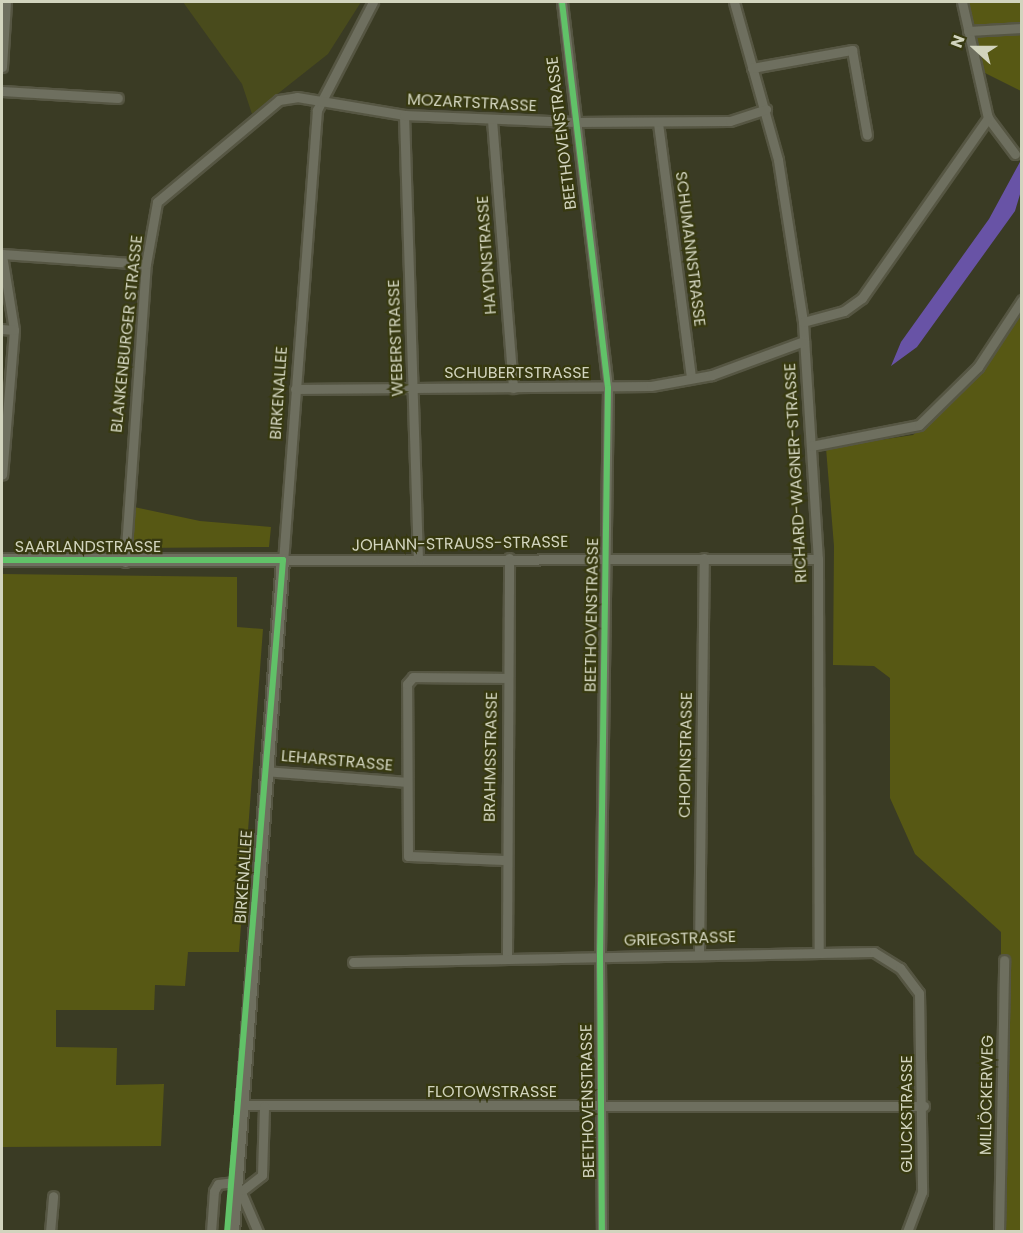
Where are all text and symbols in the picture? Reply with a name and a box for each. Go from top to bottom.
north arrow [945,18,1005,78]
text: N [945,32,971,51]
street label: BEETHOVENSTRASSE [543,55,581,211]
street label: MOZARTSTRASSE [407,90,537,116]
street label: SCHUMANNSTRASSE [671,170,709,328]
street label: HAYDNSTRASSE [473,195,501,315]
street label: BLANKENBURGER STRASSE [107,234,147,434]
street label: WEBERSTRASSE [384,279,408,397]
street label: BIRKENALLEE [266,346,292,440]
street label: SCHUBERTSTRASSE [444,363,590,383]
street label: RICHARD-WAGNER-STRASSE [781,363,811,583]
street label: JOHANN-STRAUSS-STRASSE [351,533,569,555]
street label: SAARLANDSTRASSE [15,537,161,557]
street label: BEETHOVENSTRASSE [581,538,603,692]
street label: BRAHMSSTRASSE [480,692,502,822]
street label: CHOPINSTRASSE [675,692,697,818]
street label: LEHARSTRASSE [280,747,394,775]
street label: BIRKENALLEE [231,830,257,924]
street label: GRIEGSTRASSE [624,927,736,951]
street label: BEETHOVENSTRASSE [577,1024,599,1178]
street label: MILLÖCKERWEG [976,1035,998,1155]
street label: GLUCKSTRASSE [897,1055,917,1173]
street label: FLOTOWSTRASSE [427,1082,557,1102]

